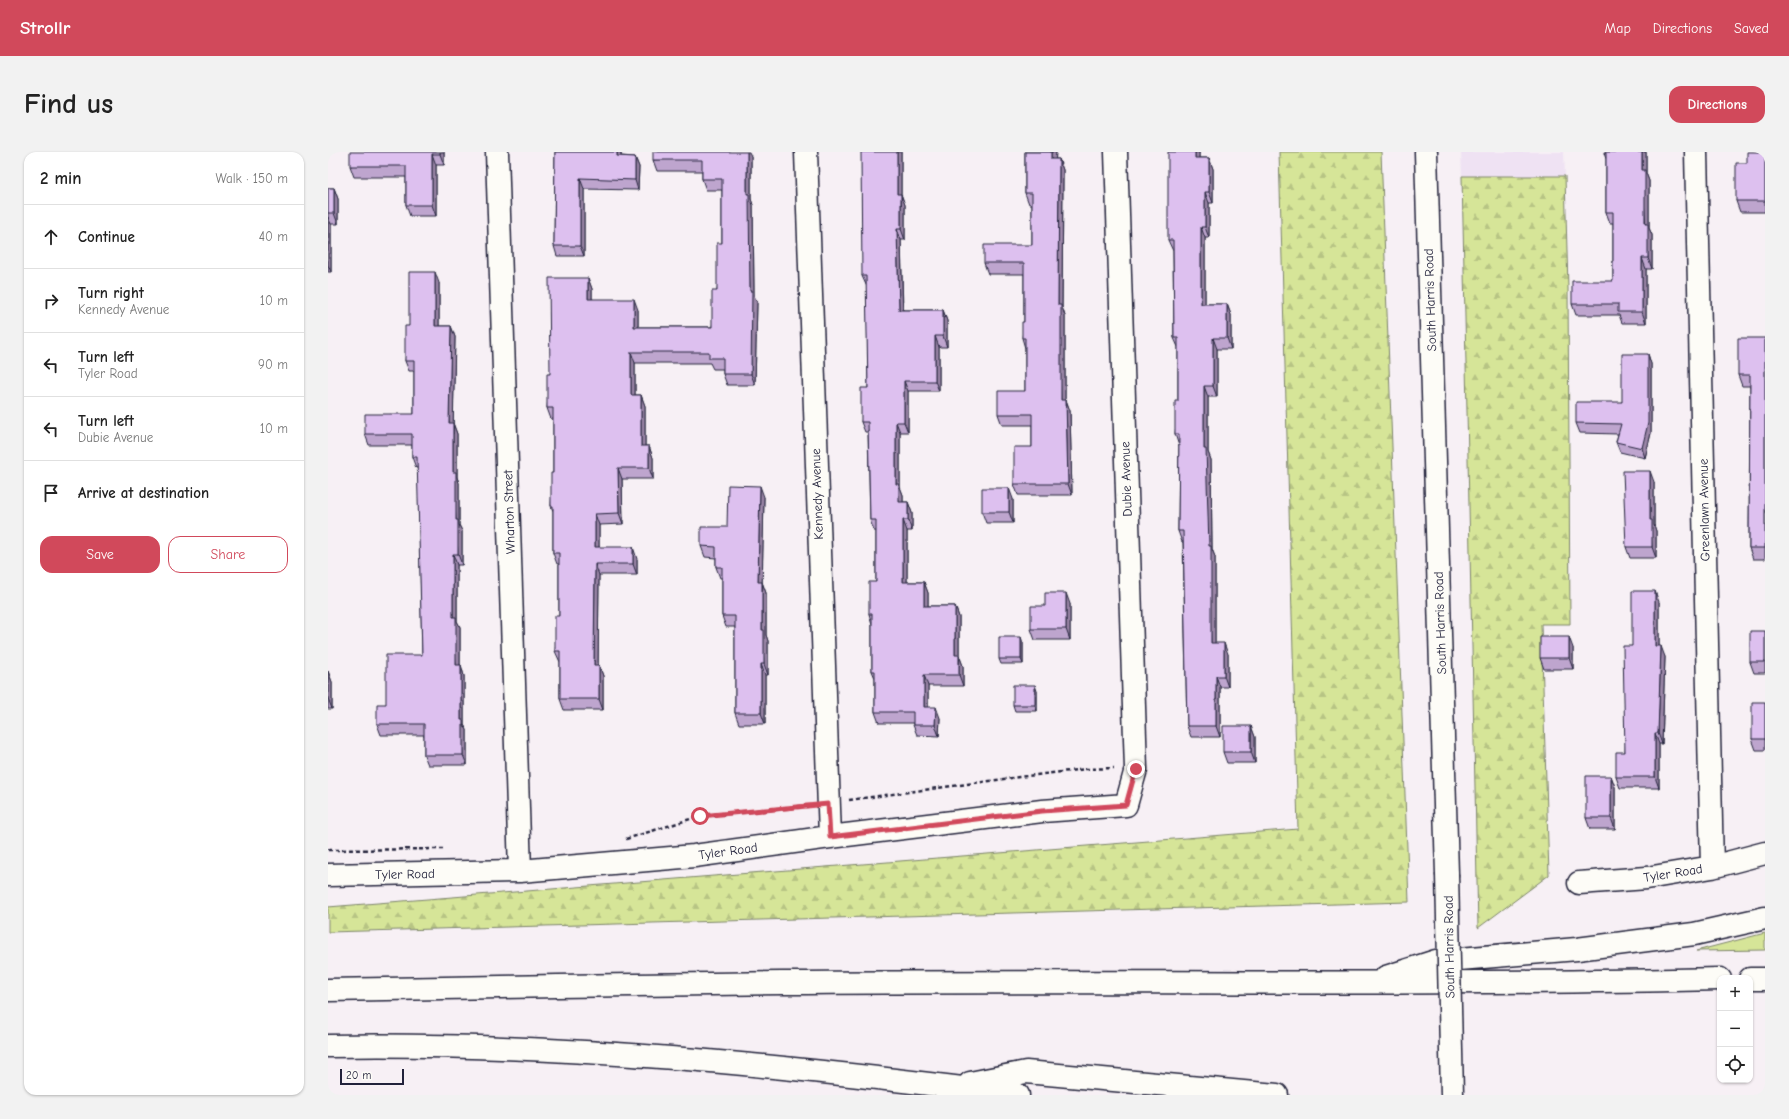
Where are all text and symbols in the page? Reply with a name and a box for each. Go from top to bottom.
text: Strollr [20,17,70,39]
text: Map [1604,20,1631,37]
text: Directions [1653,20,1712,37]
text: Saved [1734,20,1769,37]
button: Directions [1669,86,1765,123]
text: Find us [24,88,113,120]
text: 2 min [40,169,81,188]
text: Walk · 150 m [216,171,288,186]
icon: ahead [40,226,62,248]
text: Continue [78,228,135,246]
text: 40 m [259,229,288,244]
street label: South Harris Road [1421,248,1439,352]
text: Turn right [78,284,144,302]
icon: right [40,290,62,312]
text: 10 m [260,293,288,308]
text: Kennedy Avenue [78,302,169,317]
text: Turn left [78,348,134,366]
icon: left [40,354,62,376]
text: 90 m [258,357,288,372]
text: Tyler Road [78,366,138,381]
text: Turn left [78,412,134,430]
icon: left [40,418,62,440]
text: 10 m [260,421,288,436]
text: Dubie Avenue [78,430,153,445]
street label: Dubie Avenue [1117,441,1135,517]
street label: Kennedy Avenue [808,448,826,540]
street label: Greenlawn Avenue [1696,458,1712,562]
street label: Wharton Street [500,468,518,554]
icon: arrive [40,482,62,504]
text: Arrive at destination [78,484,209,502]
button: Save [40,536,160,573]
button: Share [168,536,288,573]
street label: South Harris Road [1431,571,1449,675]
route end [1127,760,1145,778]
route start [691,807,709,825]
street label: Tyler Road [697,839,759,863]
street label: Tyler Road [1642,861,1704,885]
street label: Tyler Road [375,866,435,882]
street label: South Harris Road [1441,895,1457,999]
map controls [1717,975,1753,1083]
button: + [1717,975,1753,1011]
button: − [1717,1011,1753,1047]
button: locate [1717,1047,1753,1083]
scale bar [340,1067,404,1086]
text: 20 m [346,1069,371,1082]

